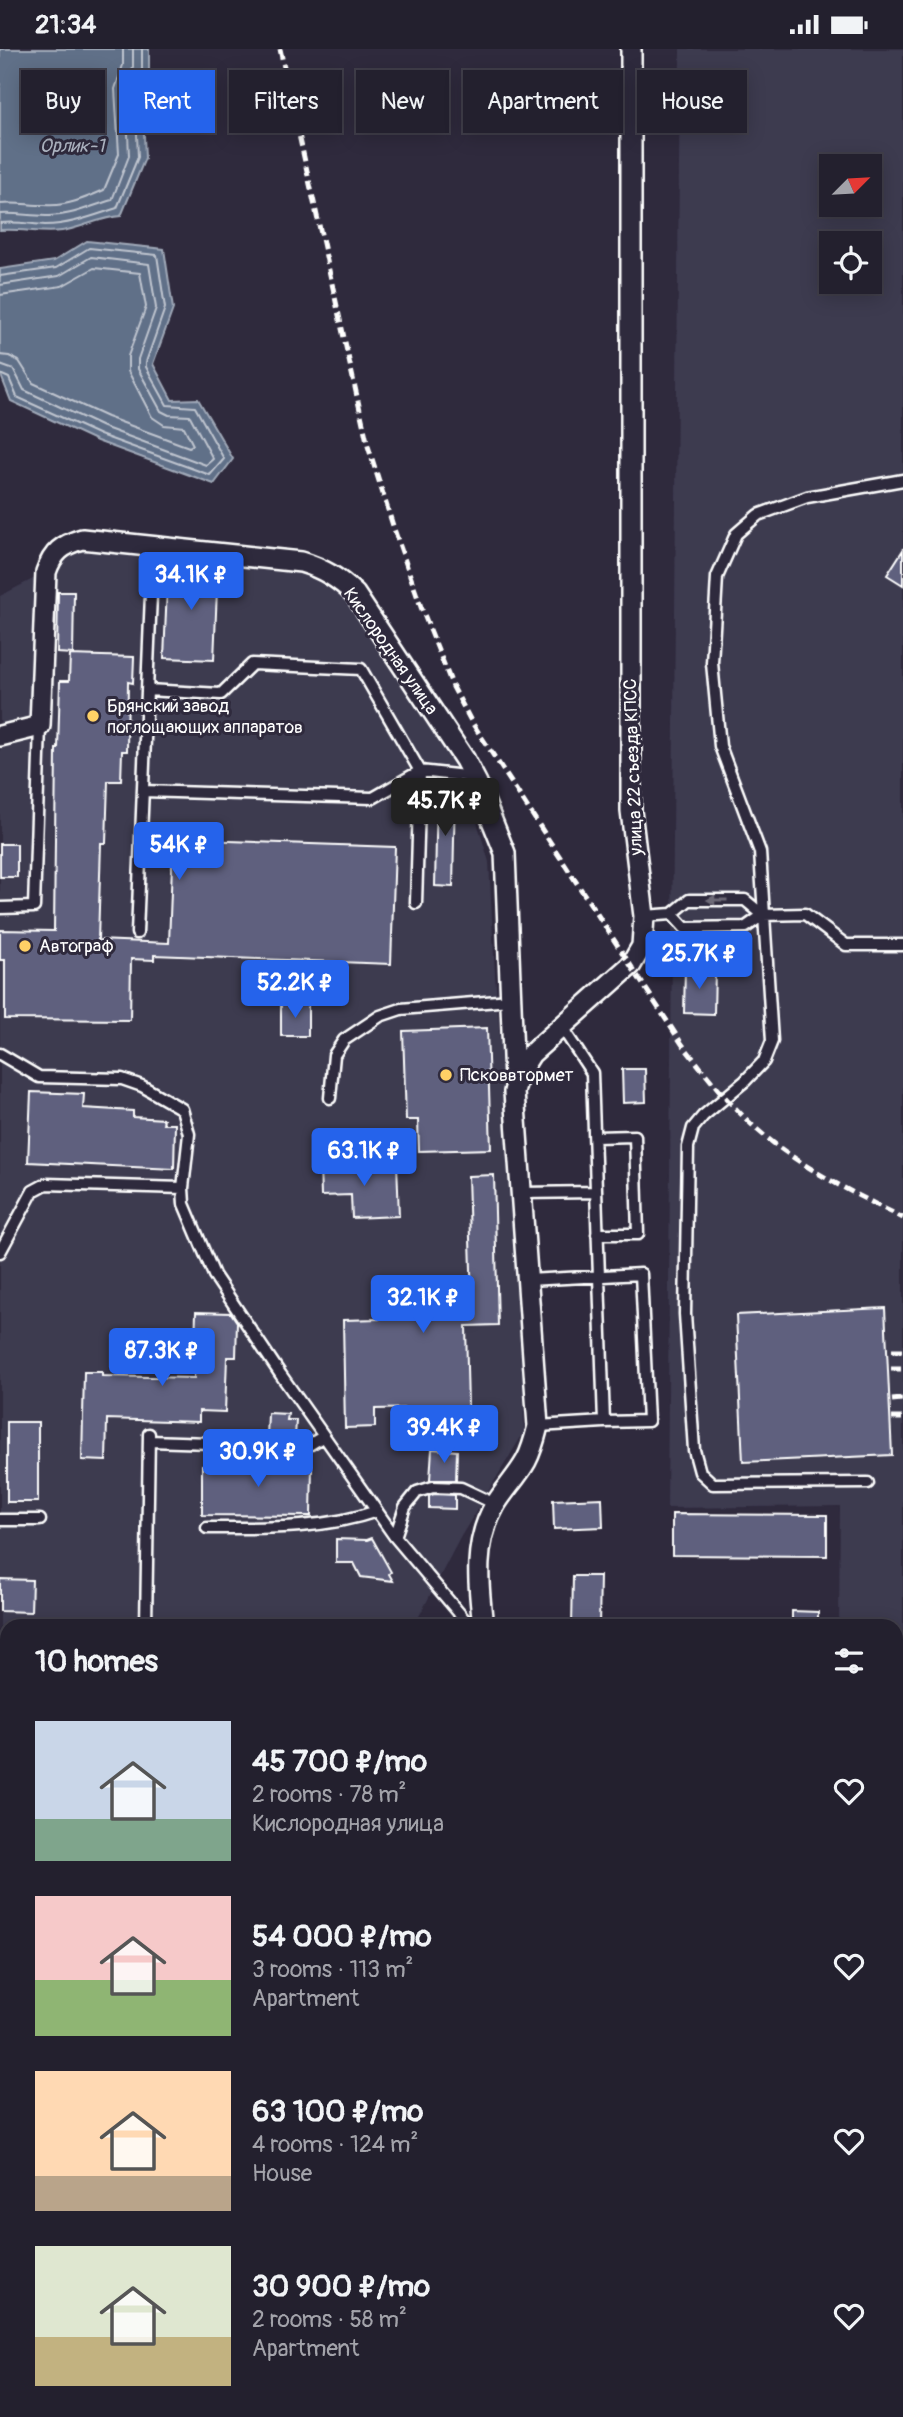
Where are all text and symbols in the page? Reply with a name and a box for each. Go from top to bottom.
text: 21:34 [35,9,96,41]
chip: Buy [21,70,105,133]
chip: Rent [119,70,215,133]
chip: Filters [229,70,342,133]
chip: New [356,70,449,133]
chip: Apartment [463,70,623,133]
chip: House [637,70,747,133]
water label: Орлик-1 [40,134,106,158]
north arrow [819,154,882,217]
map controls [819,154,882,294]
button: locate [819,231,882,294]
pin: 34.1K ₽ [126,553,256,612]
text: 34.1K ₽ [155,560,227,589]
street label: Кислородная улица [338,583,443,719]
street label: улица 22 съезда КПСС [619,678,648,857]
place label: Брянский завод поглощающих аппаратов [107,695,303,739]
marker: Брянский завод поглощающих аппаратов [85,708,101,724]
pin: 45.7K ₽ [380,779,510,838]
text: 45.7K ₽ [407,786,483,815]
pin: 54K ₽ [130,823,228,882]
text: 54K ₽ [150,830,208,859]
one-way arrow [706,894,728,906]
pin: 25.7K ₽ [634,932,764,991]
place label: Автограф [39,935,114,958]
marker: Автограф [17,938,33,954]
text: 25.7K ₽ [661,939,737,968]
pin: 52.2K ₽ [230,961,360,1020]
text: 52.2K ₽ [257,968,333,997]
place label: Псковвтормет [460,1064,574,1087]
marker: Псковвтормет [438,1067,454,1083]
pin: 63.1K ₽ [299,1129,429,1188]
text: 63.1K ₽ [328,1136,400,1165]
pin: 32.1K ₽ [358,1275,488,1335]
text: 32.1K ₽ [387,1283,459,1312]
pin: 87.3K ₽ [97,1329,227,1388]
text: 87.3K ₽ [125,1336,199,1365]
pin: 39.4K ₽ [379,1405,509,1465]
text: 39.4K ₽ [406,1413,482,1442]
pin: 30.9K ₽ [193,1429,323,1489]
text: 30.9K ₽ [219,1437,297,1466]
icon: filters [830,1642,868,1680]
text: 10 homes [35,1643,158,1680]
text: 45 700 ₽/mo [252,1743,427,1780]
icon: home [91,1749,175,1833]
icon: heart [830,1772,868,1810]
text: 2 rooms · 78 m² [252,1780,406,1809]
text: Кислородная улица [252,1809,444,1838]
text: 54 000 ₽/mo [252,1918,432,1955]
icon: home [91,1924,175,2008]
icon: heart [830,1947,868,1985]
text: 3 rooms · 113 m² [252,1955,413,1984]
text: Apartment [252,1984,359,2013]
text: 63 100 ₽/mo [252,2093,423,2130]
icon: home [91,2099,175,2183]
icon: heart [830,2122,868,2160]
text: 4 rooms · 124 m² [252,2130,418,2159]
text: House [252,2159,312,2188]
text: 30 900 ₽/mo [252,2268,430,2305]
icon: home [91,2274,175,2358]
icon: heart [830,2297,868,2335]
text: 2 rooms · 58 m² [252,2305,407,2334]
text: Apartment [252,2334,359,2363]

